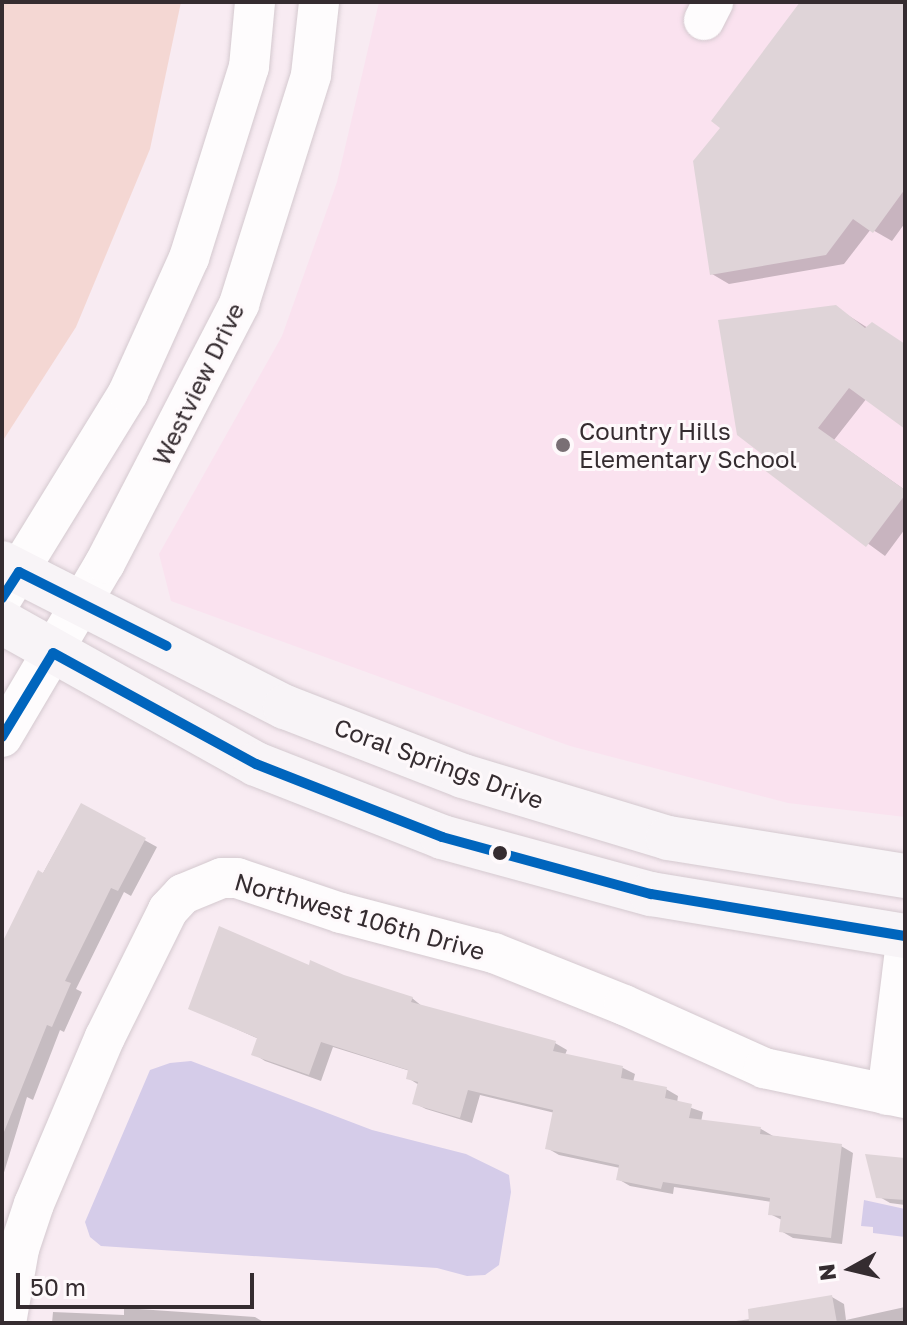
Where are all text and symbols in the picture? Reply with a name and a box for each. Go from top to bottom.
street label: Westview Drive [146,298,250,470]
place label: Country Hills Elementary School [579,417,797,473]
marker: Country Hills Elementary School [554,436,572,454]
street label: Coral Springs Drive [330,712,548,814]
unlabelled marker [492,845,508,861]
street label: Northwest 106th Drive [232,866,488,966]
north arrow [811,1229,891,1309]
scale bar [20,1257,258,1307]
text: N [812,1262,841,1283]
text: 50 m [30,1272,86,1301]

